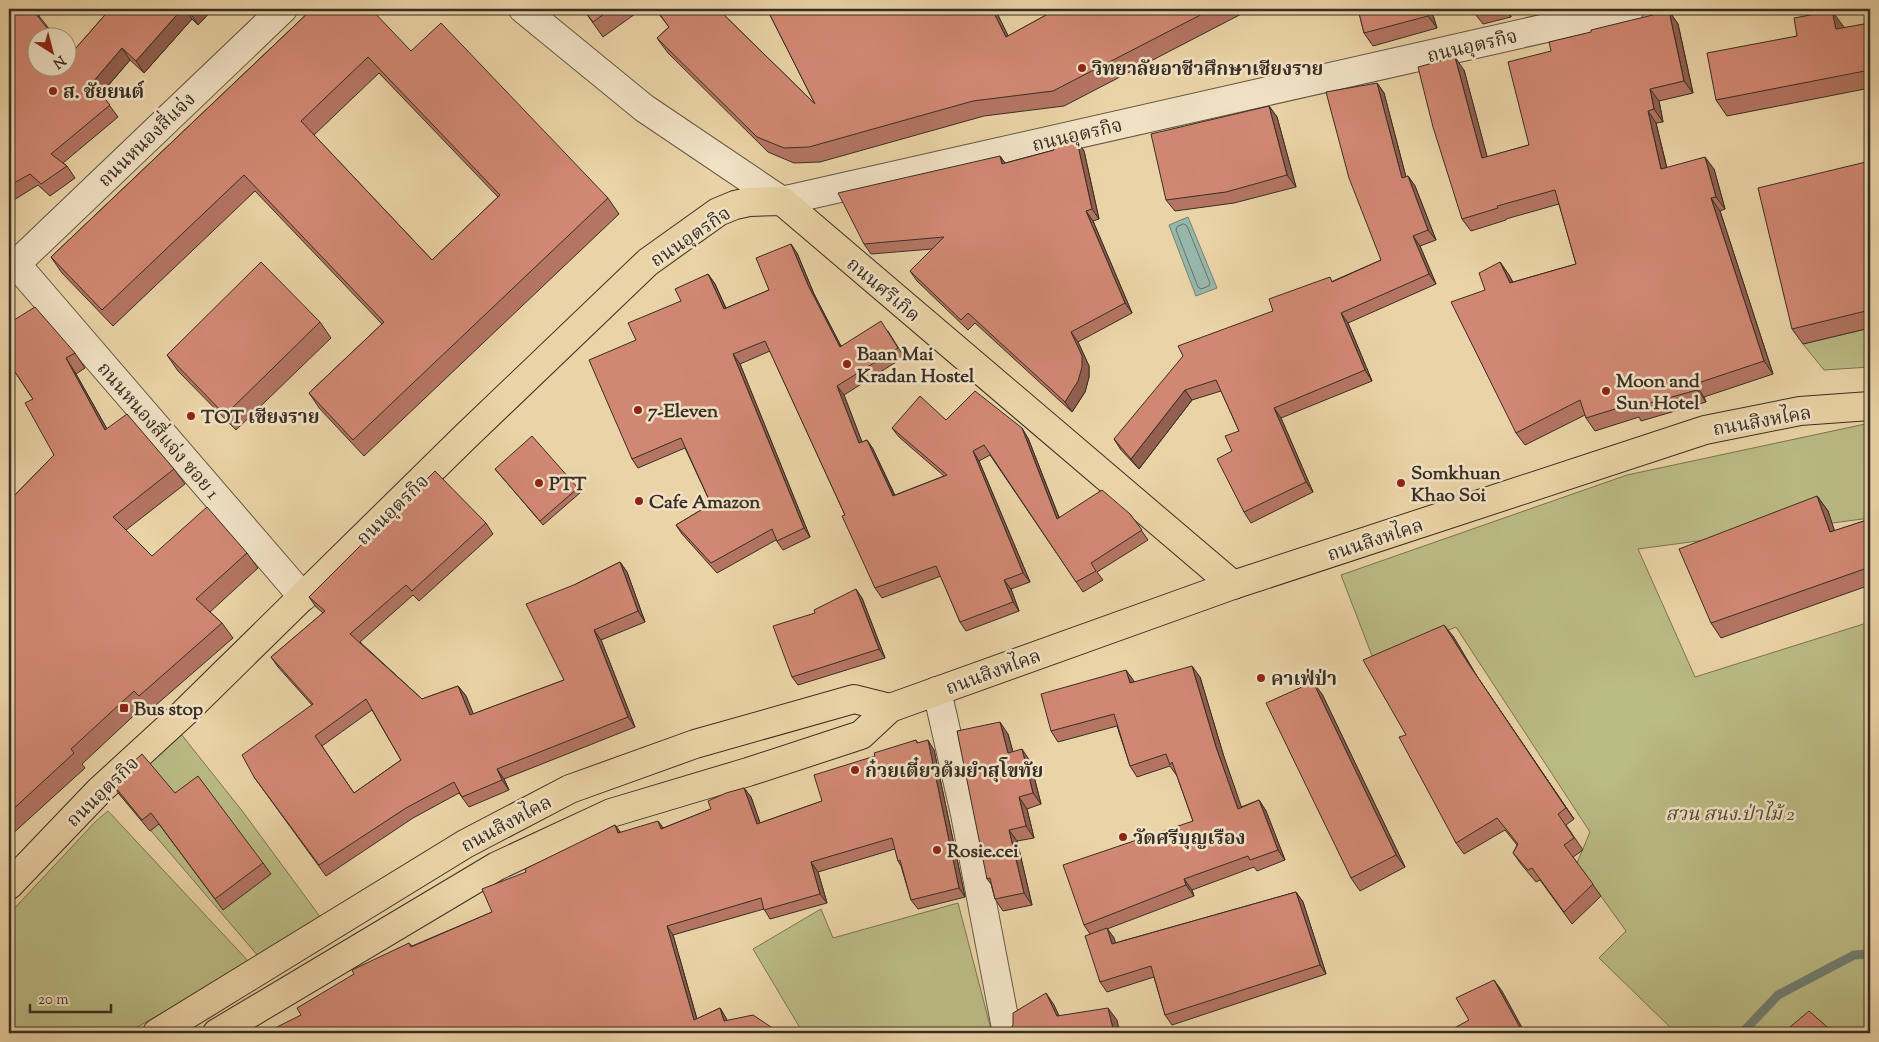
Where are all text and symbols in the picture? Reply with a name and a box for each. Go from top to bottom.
street label: ถนนอุตรกิจ [1425,24,1520,71]
north arrow [28,28,78,78]
text: N [48,50,69,72]
place label: วิทยาลัยอาชีวศึกษาเชียงราย [1092,57,1323,84]
marker: วิทยาลัยอาชีวศึกษาเชียงราย [1076,62,1088,74]
place label: ส. ชัยยนต์ [63,80,145,107]
marker: ส. ชัยยนต์ [47,85,59,97]
street label: ถนนหนองสี่แจ่ง [91,85,202,194]
street label: ถนนอุตรกิจ [1030,113,1125,160]
street label: ถนนอุตรกิจ [646,201,737,275]
street label: ถนนศรีเกิด [840,252,925,330]
place label: Baan Mai Kradan Hostel [857,342,975,391]
street label: ถนนหนองสี่แจ่ง ซอย 1 [90,355,227,507]
marker: Baan Mai Kradan Hostel [841,358,853,370]
place label: Moon and Sun Hotel [1616,369,1700,418]
marker: Moon and Sun Hotel [1600,385,1612,397]
place label: 7-Eleven [648,399,719,426]
street label: ถนนสิงหไคล [1711,399,1814,444]
marker: 7-Eleven [632,404,644,416]
place label: TOT เชียงราย [201,405,319,432]
marker: TOT เชียงราย [185,410,197,422]
place label: Somkhuan Khao Soi [1411,461,1501,510]
street label: ถนนอุตรกิจ [351,469,436,552]
place label: PTT [549,472,587,499]
marker: PTT [533,477,545,489]
marker: Somkhuan Khao Soi [1395,477,1407,489]
place label: Cafe Amazon [649,490,761,517]
marker: Cafe Amazon [633,495,645,507]
street label: ถนนสิงหไคล [1324,511,1427,570]
street label: ถนนสิงหไคล [942,642,1045,703]
place label: คาเฟ่ป่า [1271,667,1337,694]
marker: คาเฟ่ป่า [1255,672,1267,684]
place label: Bus stop [134,697,204,724]
marker: Bus stop [118,702,130,714]
street label: ถนนอุตรกิจ [61,751,146,834]
place label: ก๋วยเตี๋ยวต้มยำสุโขทัย [865,756,1043,786]
marker: ก๋วยเตี๋ยวต้มยำสุโขทัย [849,764,861,776]
street label: ถนนสิงหไคล [456,788,558,861]
park label: สวน สนง.ป่าไม้ 2 [1666,800,1794,829]
place label: วัดศรีบุญเรือง [1133,826,1246,853]
marker: วัดศรีบุญเรือง [1117,831,1129,843]
place label: Rosie.cei [947,839,1019,866]
marker: Rosie.cei [931,844,943,856]
scale bar [30,982,111,1014]
text: 20 m [38,990,69,1011]

